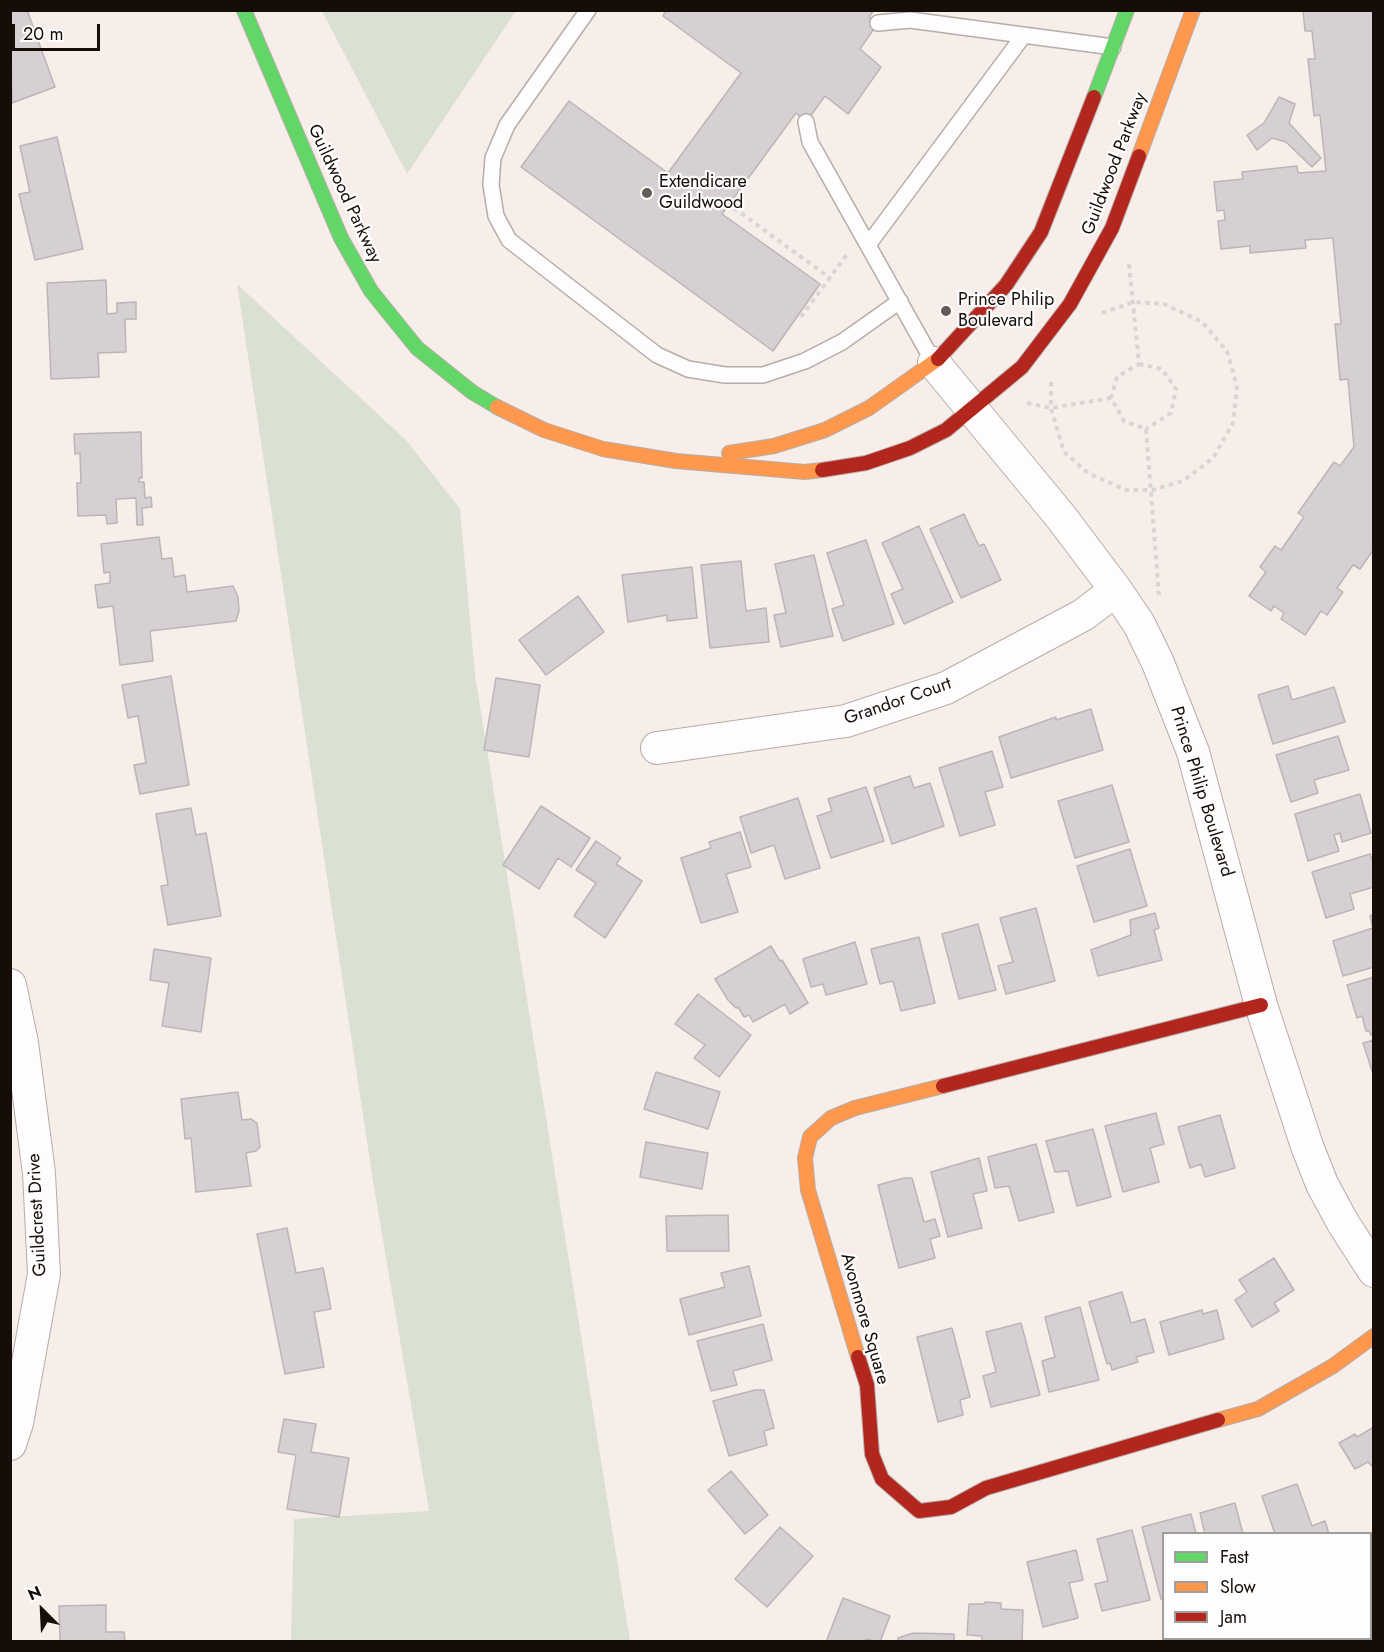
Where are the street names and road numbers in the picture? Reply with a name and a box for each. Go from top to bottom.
street label: Guildwood Parkway [1078,90,1152,238]
street label: Guildwood Parkway [302,121,386,267]
street label: Grandor Court [842,674,954,730]
street label: Prince Philip Boulevard [1165,704,1237,880]
street label: Guildcrest Drive [24,1153,52,1277]
street label: Avonmore Square [835,1251,893,1387]

